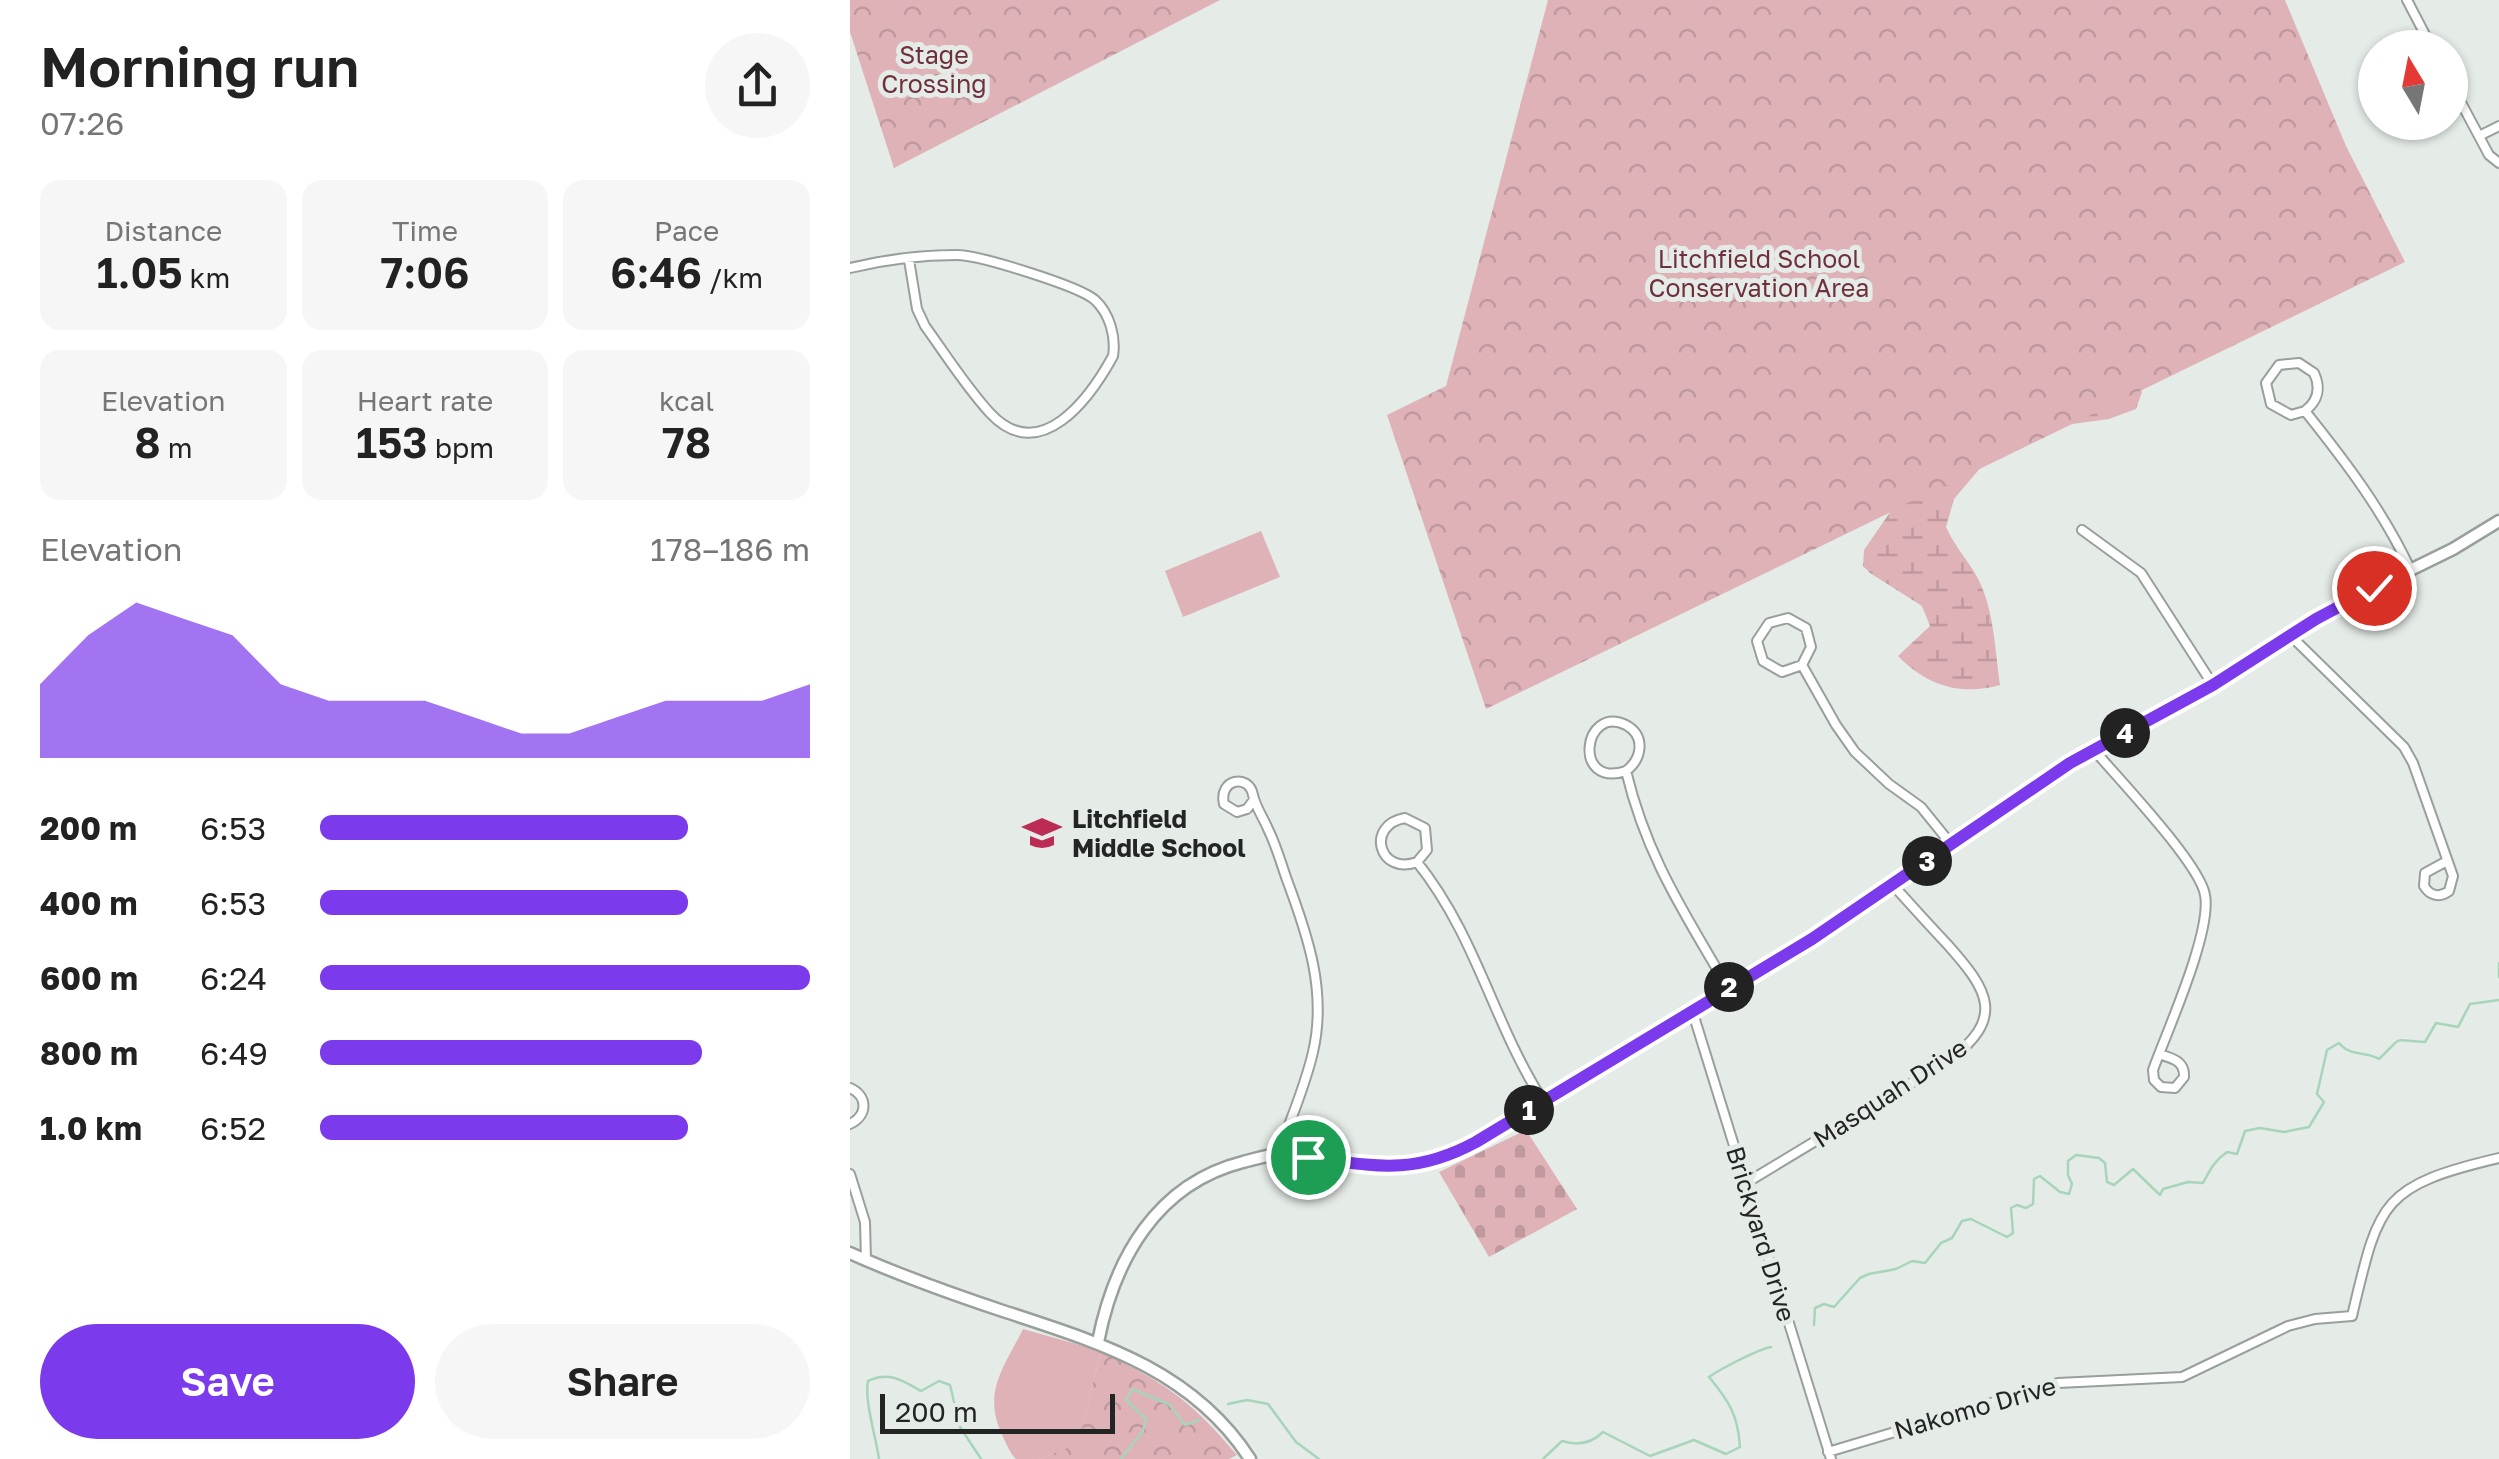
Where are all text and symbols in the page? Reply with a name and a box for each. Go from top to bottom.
north arrow [2358,30,2468,140]
map controls [2358,30,2468,140]
text: Morning run [40,33,359,99]
button: share [705,33,810,138]
park label: Stage Crossing [881,39,987,99]
text: 07:26 [40,104,124,142]
text: Distance [104,214,222,247]
text: Time [392,214,458,247]
text: Pace [654,214,719,247]
park label: Litchfield School Conservation Area [1649,243,1869,303]
text: 1.05 [96,247,183,297]
text: 7:06 [381,247,469,297]
text: 6:46 [610,247,702,297]
text: km [183,261,230,294]
text: /km [702,261,763,294]
text: Elevation [101,384,226,417]
text: Heart rate [357,384,493,417]
text: kcal [659,384,714,417]
text: 8 [134,417,161,467]
text: 153 [356,417,428,467]
text: 78 [662,417,711,467]
text: m [161,431,192,464]
text: bpm [428,431,494,464]
text: Elevation [40,530,182,568]
text: 178–186 m [650,530,810,568]
pin [2332,546,2417,631]
icon: check [2347,561,2402,616]
pin: 4 [2100,708,2150,758]
text: 4 [2116,716,2134,749]
place label: Litchfield Middle School [1072,803,1246,863]
text: 200 m [40,809,137,847]
text: 6:53 [200,809,266,847]
school or university icon: Litchfield Middle School [1021,812,1063,854]
pin: 3 [1902,836,1952,886]
text: 3 [1918,844,1936,877]
text: 400 m [40,884,138,922]
text: 6:53 [200,884,266,922]
text: 600 m [40,959,138,997]
text: 6:24 [200,959,267,997]
pin: 2 [1704,962,1754,1012]
text: 2 [1720,970,1738,1003]
street label: Masquah Drive [1807,1031,1972,1154]
text: 800 m [40,1034,138,1072]
text: 6:49 [200,1034,268,1072]
pin: 1 [1504,1085,1554,1135]
text: 1 [1522,1093,1536,1126]
text: 1.0 km [40,1109,142,1147]
text: 6:52 [200,1109,266,1147]
pin [1266,1115,1351,1200]
icon: arrive [1281,1130,1336,1185]
street label: Brickyard Drive [1720,1142,1803,1325]
button: Save [40,1324,415,1439]
button: Share [435,1324,810,1439]
street label: Nakomo Drive [1890,1370,2059,1445]
scale bar [880,1389,1115,1434]
text: 200 m [895,1395,978,1428]

